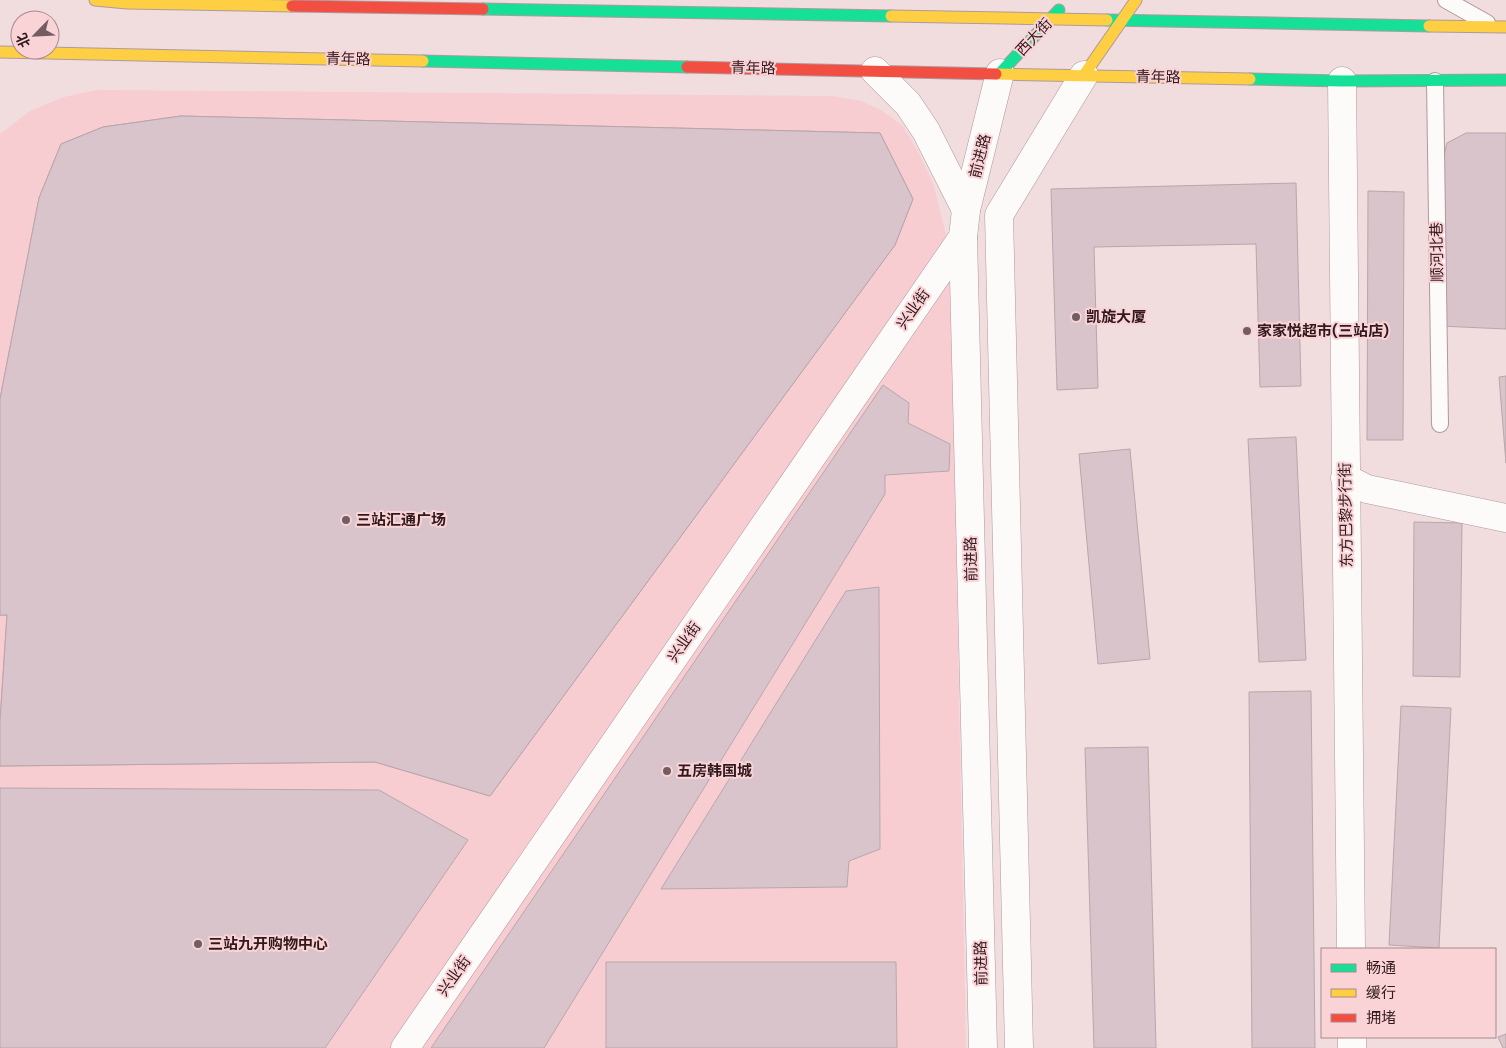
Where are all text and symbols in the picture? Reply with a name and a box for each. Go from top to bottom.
north arrow [10,10,60,60]
street label: 西大街 [1011,14,1057,60]
text: 北 [12,30,34,50]
street label: 青年路 [325,49,371,69]
street label: 青年路 [730,58,776,78]
street label: 青年路 [1135,67,1181,87]
street label: 前进路 [965,132,995,180]
street label: 顺河北巷 [1426,222,1448,282]
street label: 兴业街 [892,285,934,333]
place label: 凯旋大厦 [1086,307,1146,327]
marker: 凯旋大厦 [1070,311,1082,323]
place label: 家家悦超市(三站店) [1257,321,1389,341]
marker: 家家悦超市(三站店) [1241,325,1253,337]
street label: 东方巴黎步行街 [1335,462,1357,568]
place label: 三站汇通广场 [356,510,446,530]
marker: 三站汇通广场 [340,514,352,526]
street label: 前进路 [961,536,981,582]
street label: 兴业街 [663,618,705,666]
place label: 五房韩国城 [677,761,752,781]
marker: 五房韩国城 [661,765,673,777]
place label: 三站九开购物中心 [208,934,328,954]
marker: 三站九开购物中心 [192,938,204,950]
street label: 前进路 [971,940,991,986]
legend [1321,948,1496,1038]
street label: 兴业街 [433,952,475,1000]
text: 畅通 [1366,958,1396,978]
text: 缓行 [1366,983,1396,1003]
text: 拥堵 [1366,1008,1396,1028]

